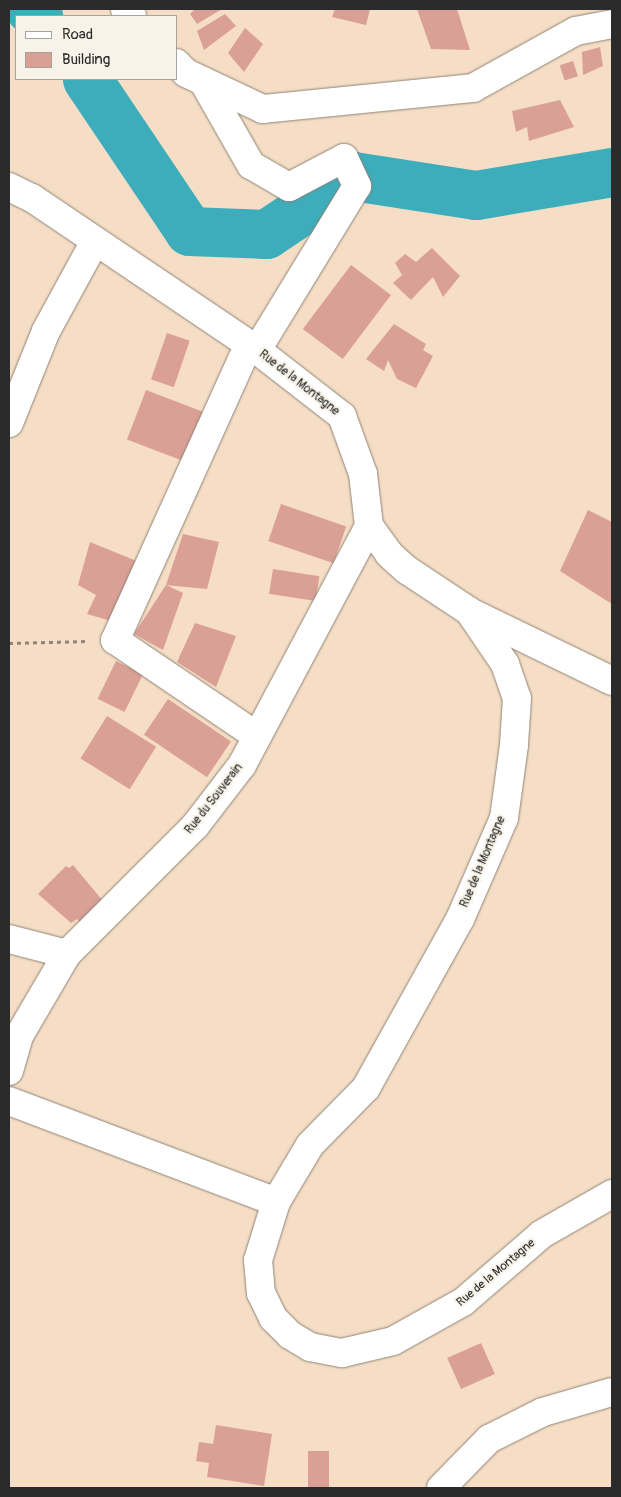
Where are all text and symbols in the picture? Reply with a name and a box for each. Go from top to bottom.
legend [15,15,178,80]
text: Road [62,25,93,44]
text: Building [62,50,110,69]
street label: Rue de la Montagne [256,347,342,419]
street label: Rue du Souverain [182,761,246,837]
street label: Rue de la Montagne [457,814,509,910]
street label: Rue de la Montagne [454,1236,538,1310]

